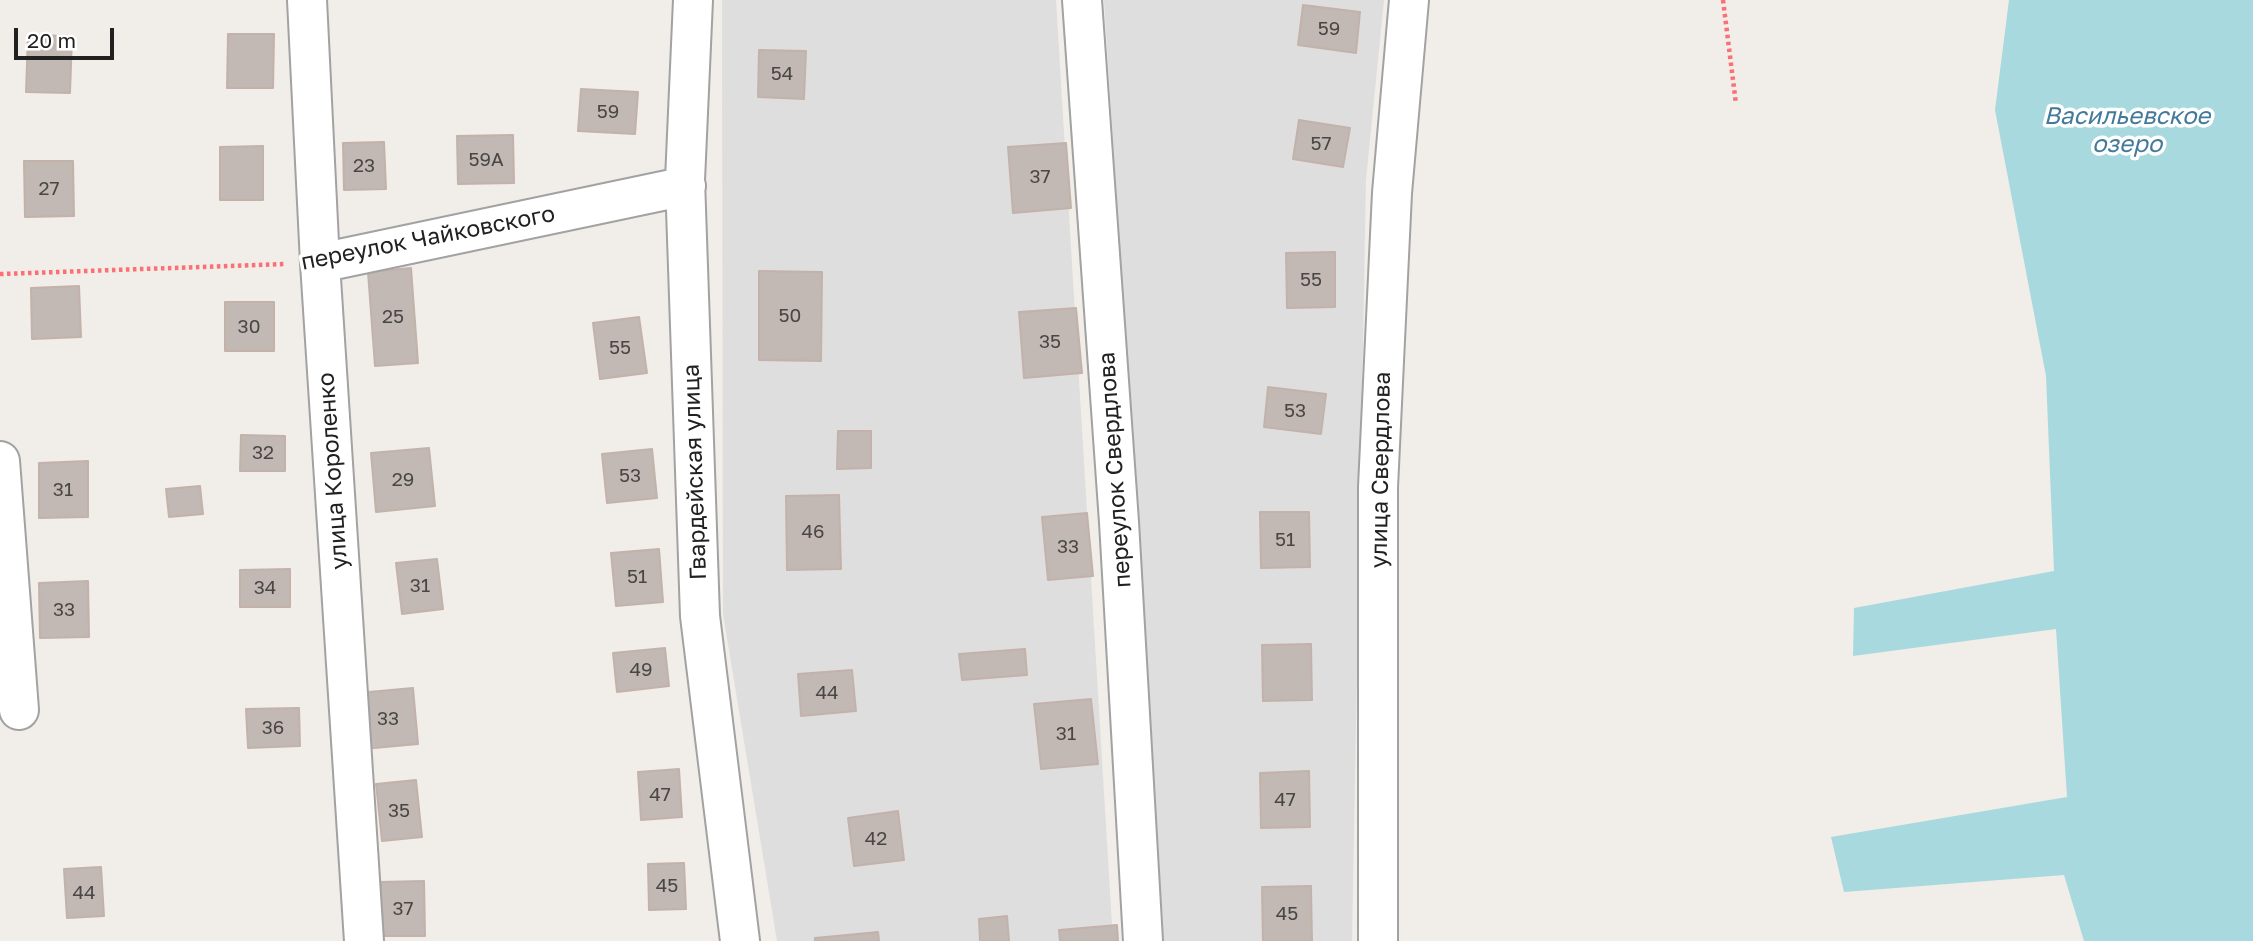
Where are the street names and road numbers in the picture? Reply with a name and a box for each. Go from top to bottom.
street label: переулок Чайковского [299,200,557,276]
street label: переулок Свердлова [1093,351,1137,589]
street label: Гвардейская улица [677,363,713,581]
street label: улица Короленко [312,371,354,571]
street label: улица Свердлова [1365,371,1397,569]

